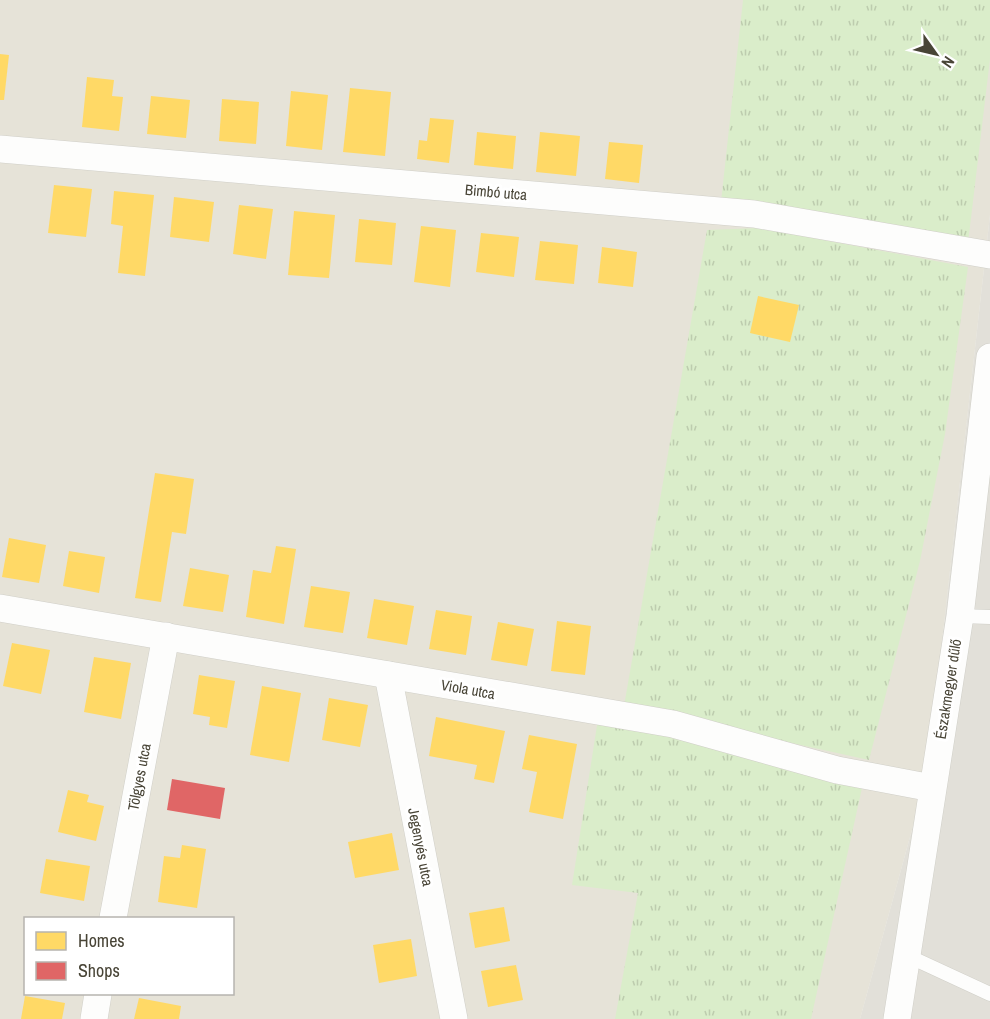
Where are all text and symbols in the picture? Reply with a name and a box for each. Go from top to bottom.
north arrow [906,24,966,84]
text: N [937,52,960,72]
street label: Bimbó utca [464,179,528,205]
street label: Északmegyer dűlő [930,637,966,741]
street label: Viola utca [439,674,497,704]
street label: Tölgyes utca [122,741,156,813]
street label: Jegenyés utca [403,806,439,888]
legend [24,917,234,995]
text: Homes [78,928,125,953]
text: Shops [78,958,120,983]

